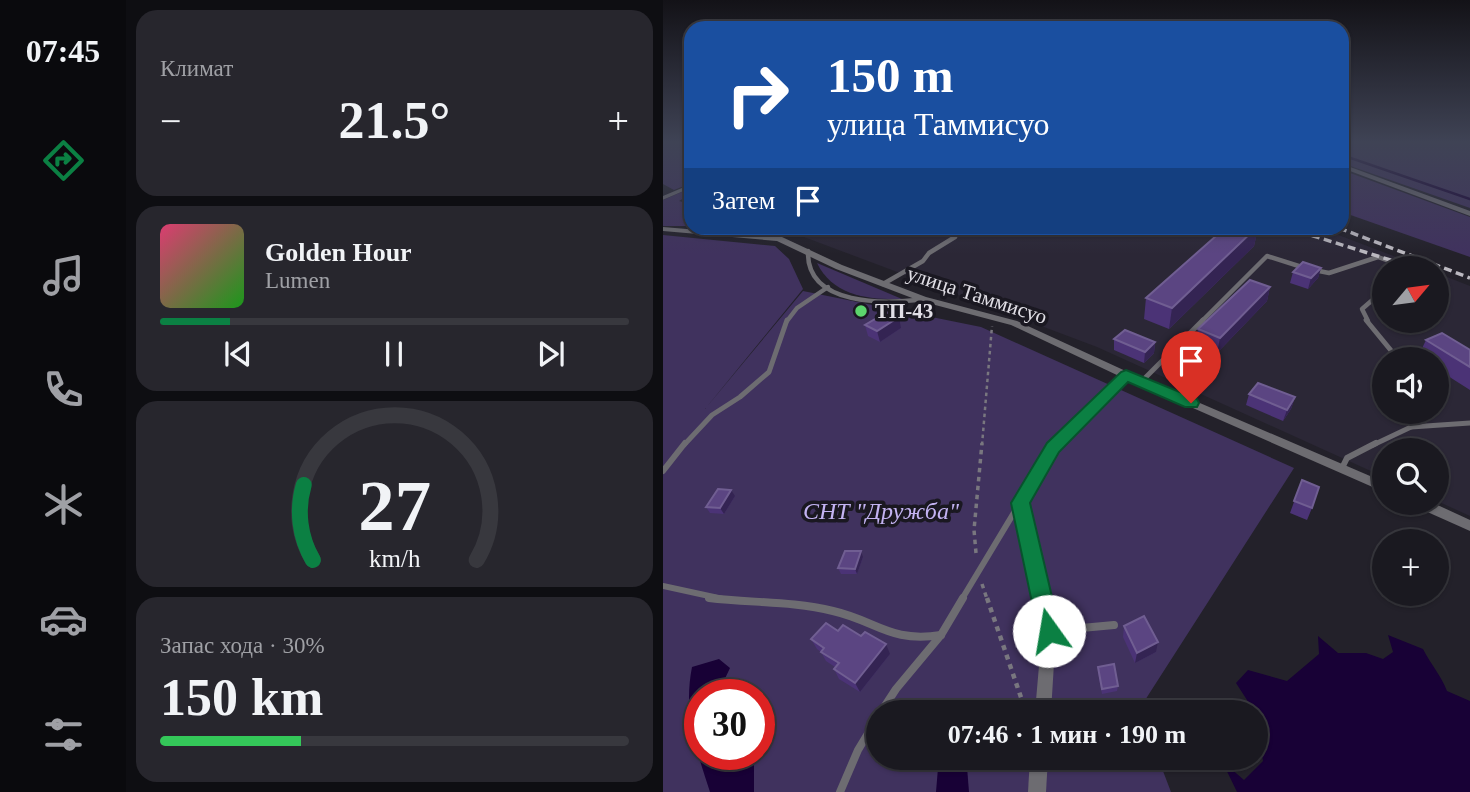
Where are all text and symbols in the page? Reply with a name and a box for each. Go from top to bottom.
text: 07:45 [26,33,100,69]
text: 150 m [827,48,954,103]
icon: right [712,49,803,140]
text: Климат [160,56,233,81]
text: 21.5° [339,92,450,149]
text: − [160,100,181,142]
text: + [608,100,629,142]
text: улица Таммисуо [827,106,1050,142]
icon: directions [39,136,88,185]
icon: arrive [789,182,827,220]
text: Затем [712,186,775,215]
text: Golden Hour [265,238,412,267]
icon: music [39,251,88,300]
north arrow [1372,256,1449,332]
map controls [1372,256,1449,606]
street label: улица Таммисуо [904,261,1050,329]
text: Lumen [265,268,330,293]
place label: ТП-43 [875,299,933,323]
marker: ТП-43 [853,303,869,319]
pin [1161,331,1221,403]
icon: previous [219,335,257,373]
icon: pause [375,335,413,373]
icon: next [532,335,570,373]
icon: arrive [1172,342,1210,380]
button: sound [1372,347,1449,424]
icon: phone [39,365,88,414]
button: search [1372,438,1449,515]
text: 27 [358,465,431,546]
icon: climate [39,480,88,529]
park label: СНТ "Дружба" [803,498,960,524]
button: + [1372,529,1449,606]
text: km/h [369,545,421,572]
position arrow [1012,594,1086,668]
icon: car [39,595,88,644]
text: Запас хода · 30% [160,633,325,658]
text: 150 km [160,669,323,726]
speed limit sign: 30 [684,679,775,770]
icon: filters [39,710,88,759]
text: 07:46 · 1 мин · 190 m [948,720,1186,749]

